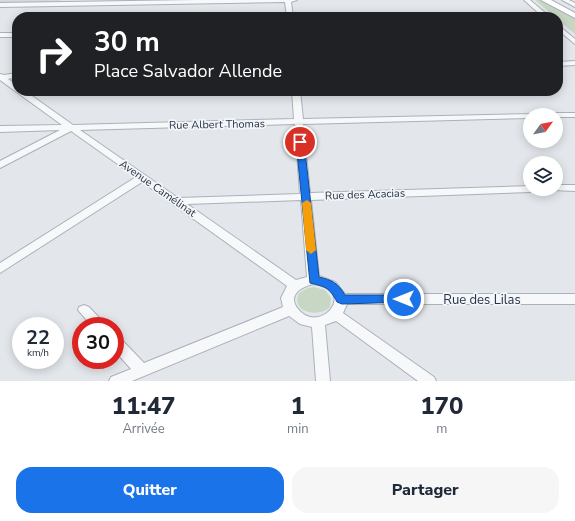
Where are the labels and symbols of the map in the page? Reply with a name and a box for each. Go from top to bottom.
north arrow [523,108,563,148]
street label: Rue Albert Thomas [169,116,265,133]
pin [283,125,317,159]
street label: Avenue Camélinat [116,156,199,221]
street label: Rue des Acacias [325,186,405,203]
position arrow [383,278,425,320]
street label: Rue des Lilas [443,291,521,309]
speed limit sign: 30 [72,317,124,369]

